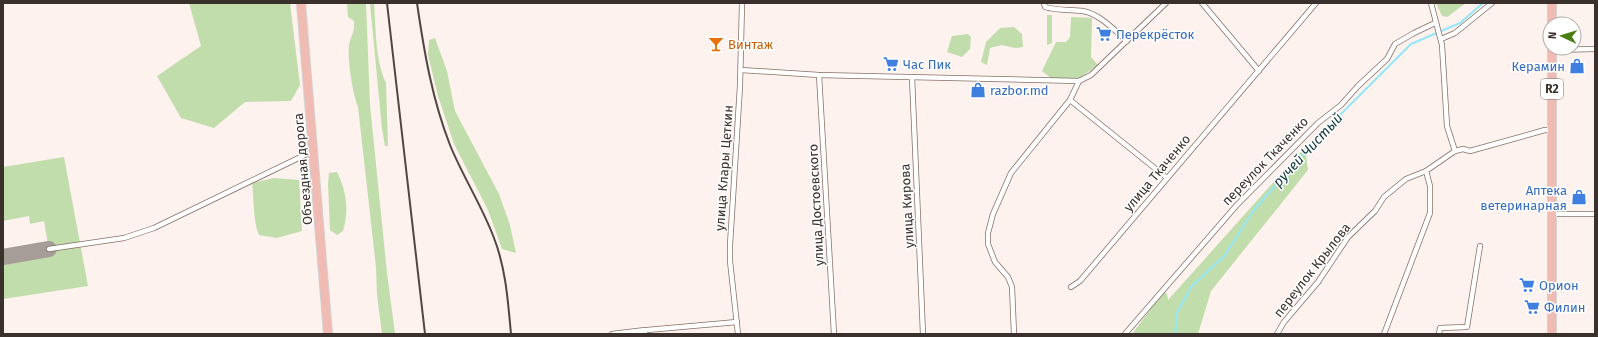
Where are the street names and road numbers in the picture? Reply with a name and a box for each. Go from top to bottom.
road number: R2 [1541,79,1563,99]
street label: улица Клары Цеткин [712,105,736,231]
street label: Объездная дорога [291,113,315,225]
street label: переулок Ткаченко [1219,114,1311,208]
street label: улица Ткаченко [1120,131,1194,215]
street label: улица Достоевского [805,144,827,266]
street label: улица Кирова [897,163,917,249]
street label: переулок Крылова [1271,220,1353,320]

